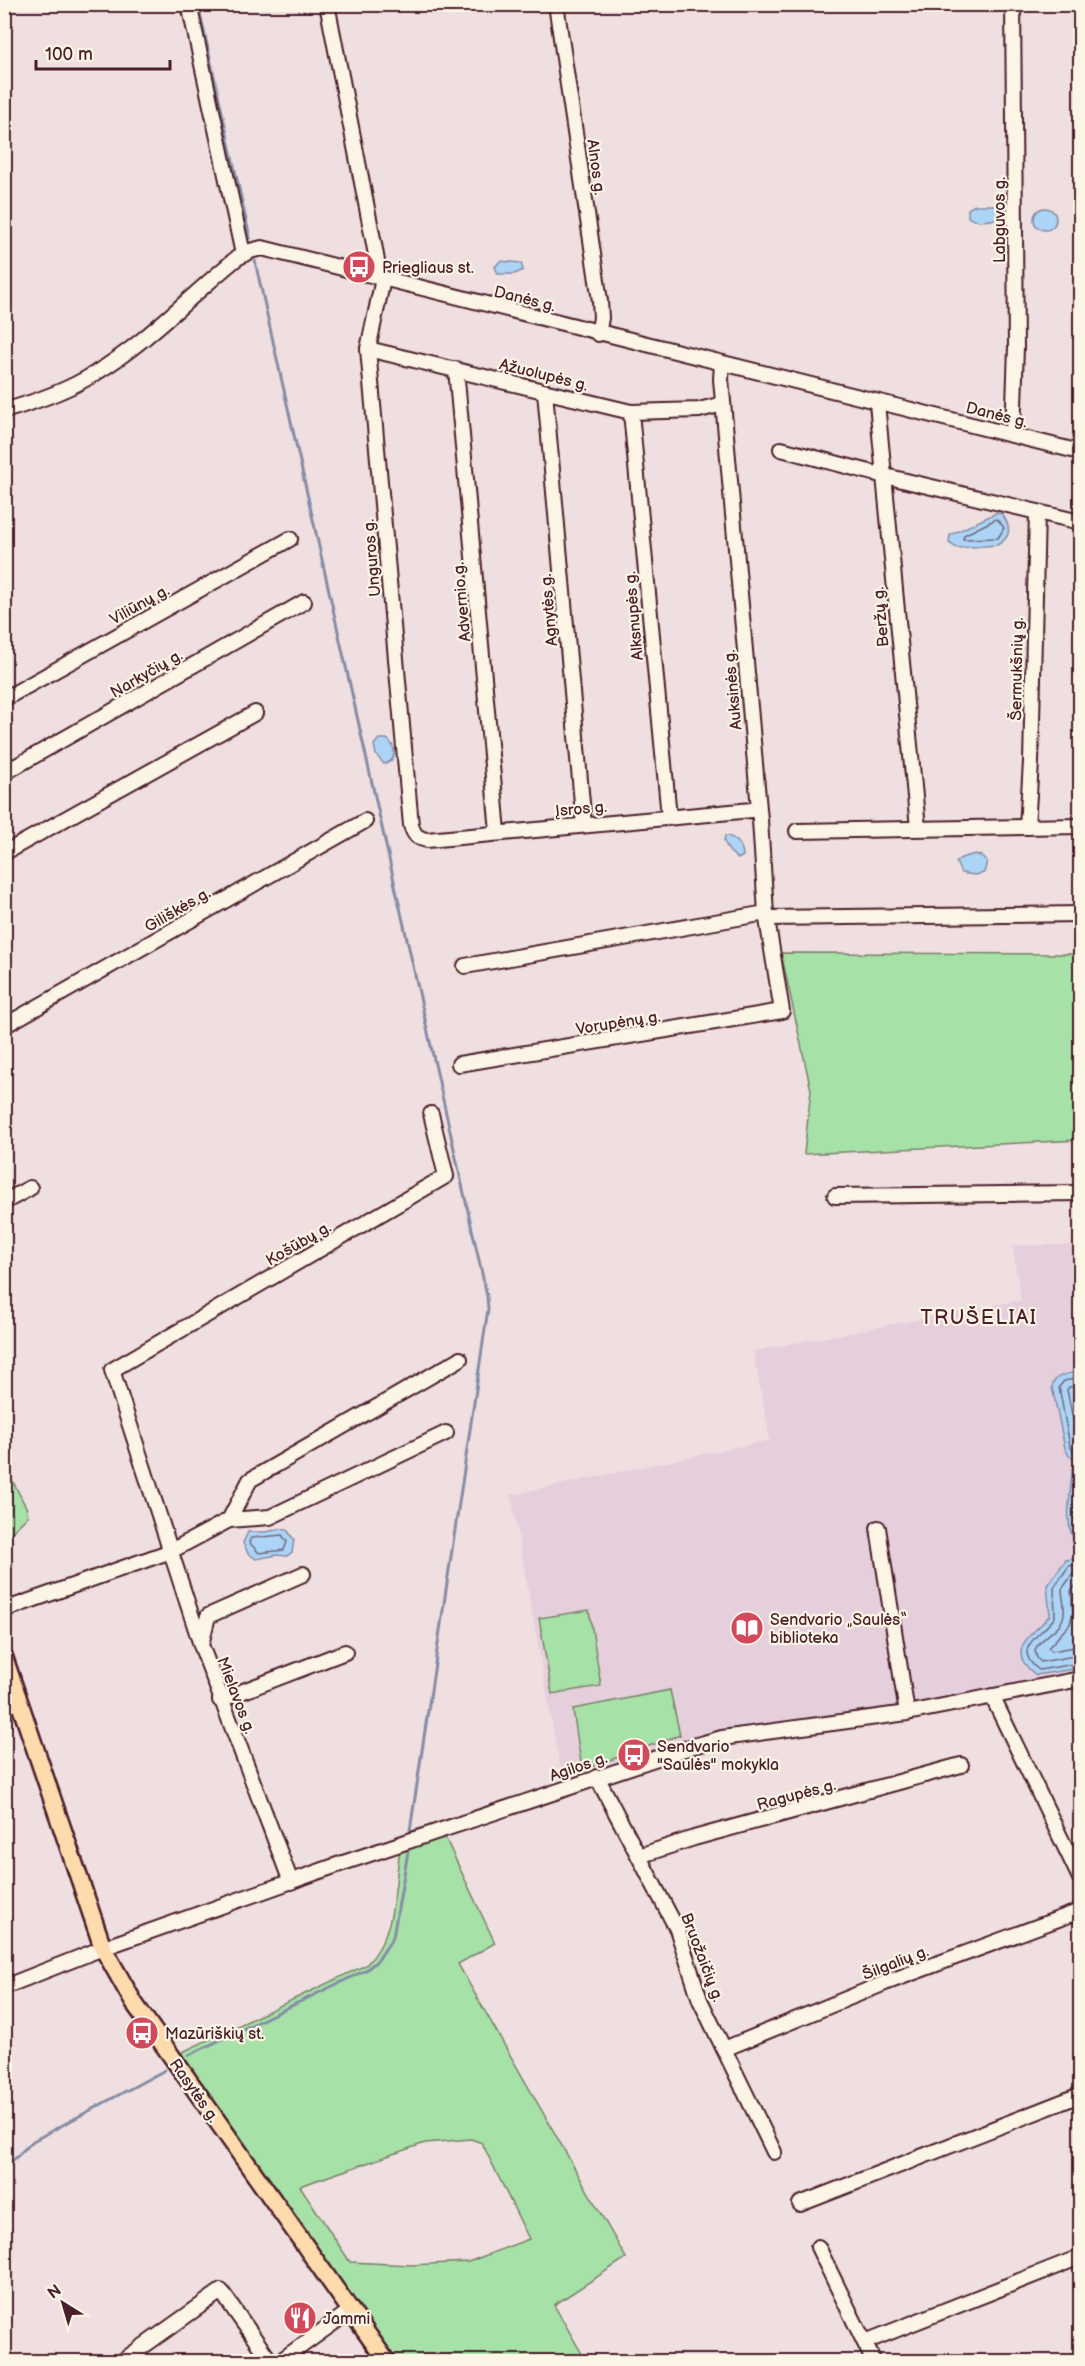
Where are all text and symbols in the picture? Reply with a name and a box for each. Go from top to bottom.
scale bar [36,33,170,71]
text: 100 m [45,44,93,65]
street label: Alnos g. [582,138,609,196]
street label: Labguvos g. [991,177,1010,263]
bus stop icon: Priegliaus st. [341,249,377,285]
place label: Priegliaus st. [382,259,474,278]
street label: Danės g. [492,283,557,316]
street label: Ąžuolupės g. [497,355,590,396]
street label: Danės g. [964,399,1029,432]
street label: Unguros g. [360,518,385,598]
street label: Advernio g. [450,561,475,643]
street label: Alksnupės g. [621,570,648,661]
street label: Agnytės g. [537,573,562,647]
street label: Viliūnų g. [107,581,173,629]
street label: Beržų g. [869,586,894,648]
street label: Šermukšnių g. [1005,617,1028,721]
street label: Narkyčių g. [107,646,186,703]
street label: Auksinės g. [721,649,746,731]
street label: Įsros g. [554,798,608,821]
street label: Giliškės g. [142,884,214,937]
street label: Vorupėnų g. [575,1007,662,1040]
street label: Košūbų g. [263,1218,335,1271]
district label: TRUŠELIAI [920,1305,1038,1330]
library icon: Sendvario „Saulės“ biblioteka [729,1610,765,1646]
place label: Sendvario „Saulės“ biblioteka [770,1611,907,1648]
street label: Mielavos g. [212,1654,259,1737]
bus stop icon: Sendvario "Saulės" mokykla [616,1737,652,1773]
place label: Sendvario "Saulės" mokykla [657,1738,779,1775]
street label: Agilos g. [547,1749,610,1786]
street label: Ragupės g. [755,1776,838,1815]
street label: Bruožaičių g. [676,1910,727,2005]
street label: Šilgalių g. [859,1940,931,1985]
bus stop icon: Mazūriškių st. [124,2015,160,2051]
place label: Mazūriškių st. [165,2025,264,2044]
street label: Rasytės g. [165,2055,223,2126]
north arrow [33,2273,93,2333]
text: N [44,2281,65,2303]
restaurant icon: Jammi [282,2300,318,2336]
place label: Jammi [323,2310,370,2329]

